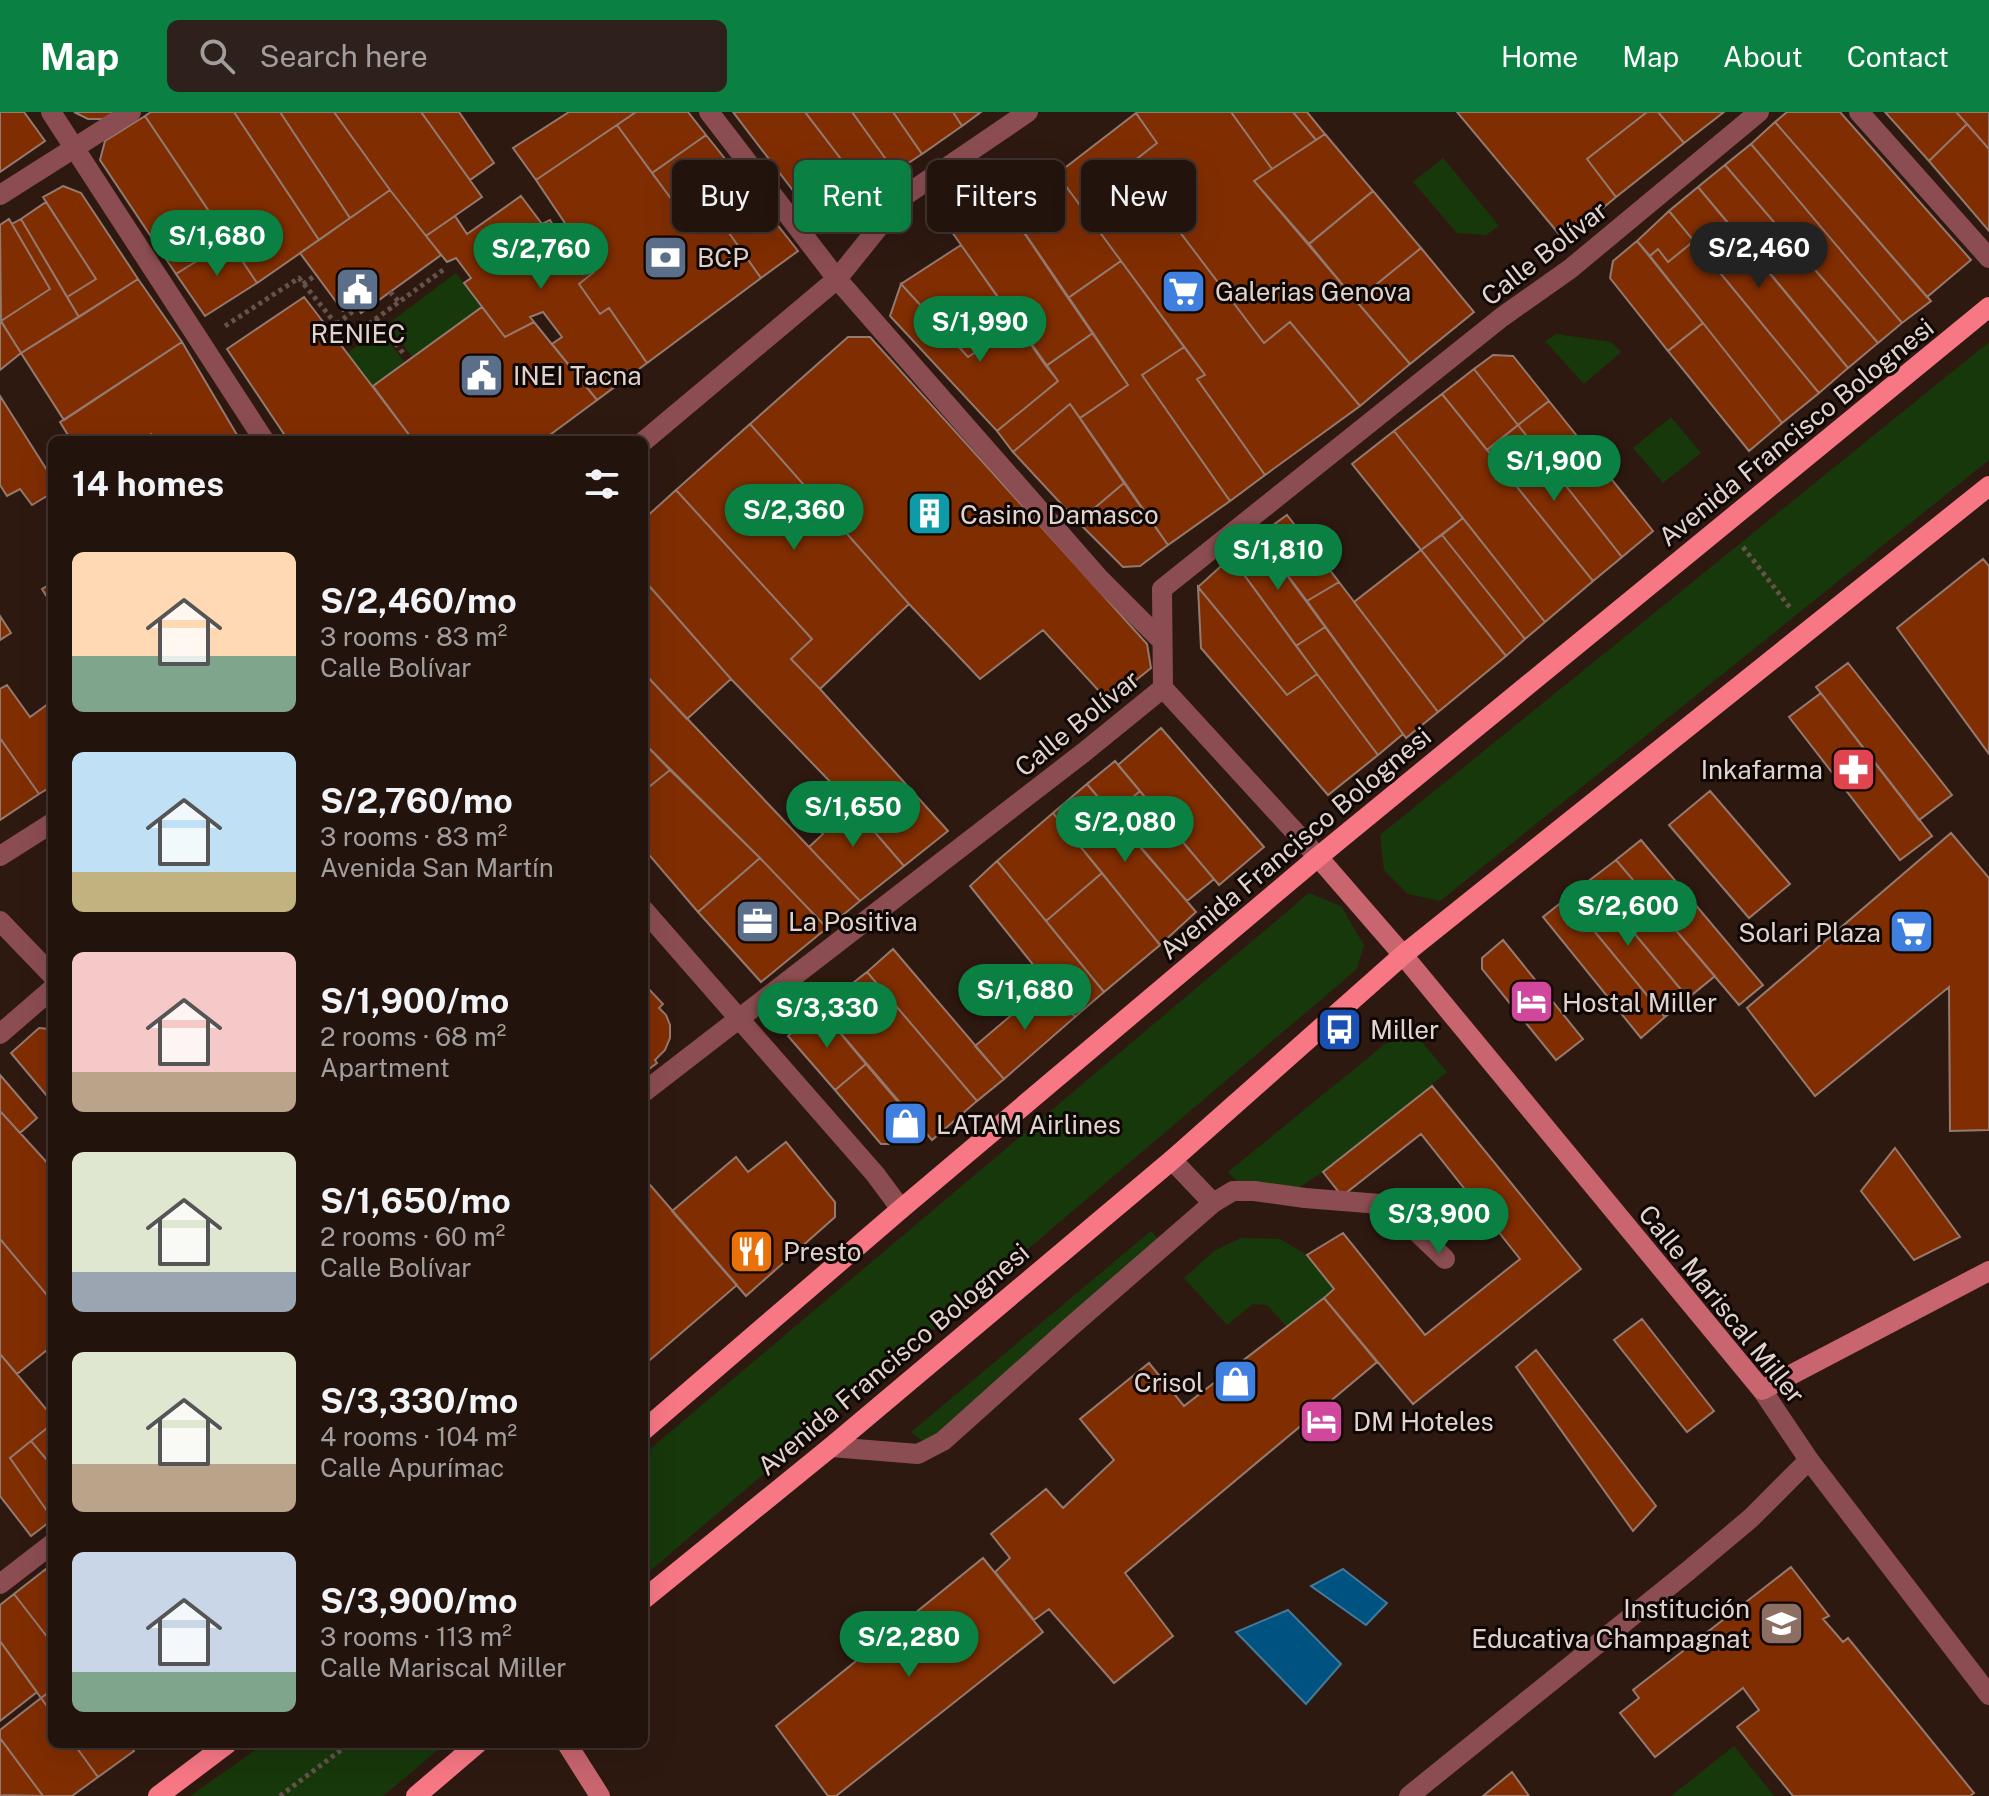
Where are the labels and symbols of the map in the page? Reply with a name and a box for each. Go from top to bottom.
street label: Calle Bolívar [1475,194,1613,312]
pin: S/1,680 [143,210,291,278]
pin: S/2,460 [1685,222,1833,290]
pin: S/2,760 [467,223,615,291]
bank icon: BCP [642,233,690,281]
place label: BCP [697,242,749,273]
public building icon: RENIEC [334,266,382,314]
supermarket icon: Galerias Genova [1160,267,1208,315]
place label: Galerias Genova [1215,276,1411,307]
pin: S/1,990 [906,296,1054,364]
street label: Avenida Francisco Bolognesi [1652,312,1940,552]
place label: RENIEC [311,318,405,349]
public building icon: INEI Tacna [458,351,506,399]
place label: INEI Tacna [513,360,642,391]
pin: S/1,900 [1480,435,1628,503]
pin: S/2,360 [720,484,868,552]
building icon: Casino Damasco [905,490,953,538]
place label: Casino Damasco [960,499,1159,530]
pin: S/1,810 [1204,524,1352,592]
street label: Calle Bolívar [1008,663,1146,783]
street label: Avenida Francisco Bolognesi [1153,720,1437,966]
pharmacy icon: Inkafarma [1830,745,1878,793]
place label: Inkafarma [1701,754,1823,785]
pin: S/1,650 [779,781,927,849]
pin: S/2,080 [1051,796,1199,864]
pin: S/2,600 [1554,880,1702,948]
office icon: La Positiva [733,897,781,945]
place label: La Positiva [788,906,918,937]
supermarket icon: Solari Plaza [1888,908,1936,956]
place label: Solari Plaza [1738,917,1881,948]
pin: S/1,680 [951,964,1099,1032]
hotel icon: Hostal Miller [1507,978,1555,1026]
pin: S/3,330 [753,982,901,1050]
place label: Hostal Miller [1562,987,1717,1018]
bus stop icon: Miller [1315,1005,1363,1053]
place label: Miller [1370,1014,1439,1045]
shop icon: LATAM Airlines [881,1100,929,1148]
place label: LATAM Airlines [936,1109,1121,1140]
pin: S/3,900 [1365,1188,1513,1256]
street label: Calle Mariscal Miller [1632,1198,1812,1410]
restaurant icon: Presto [728,1227,776,1275]
street label: Avenida Francisco Bolognesi [751,1236,1035,1482]
place label: Presto [783,1236,861,1267]
shop icon: Crisol [1211,1358,1259,1406]
place label: Crisol [1134,1367,1204,1398]
hotel icon: DM Hoteles [1298,1397,1346,1445]
place label: DM Hoteles [1353,1406,1494,1437]
place label: Institución Educativa Champagnat [1471,1593,1750,1654]
school or university icon: Institución Educativa Champagnat [1757,1599,1805,1647]
pin: S/2,280 [835,1611,983,1679]

